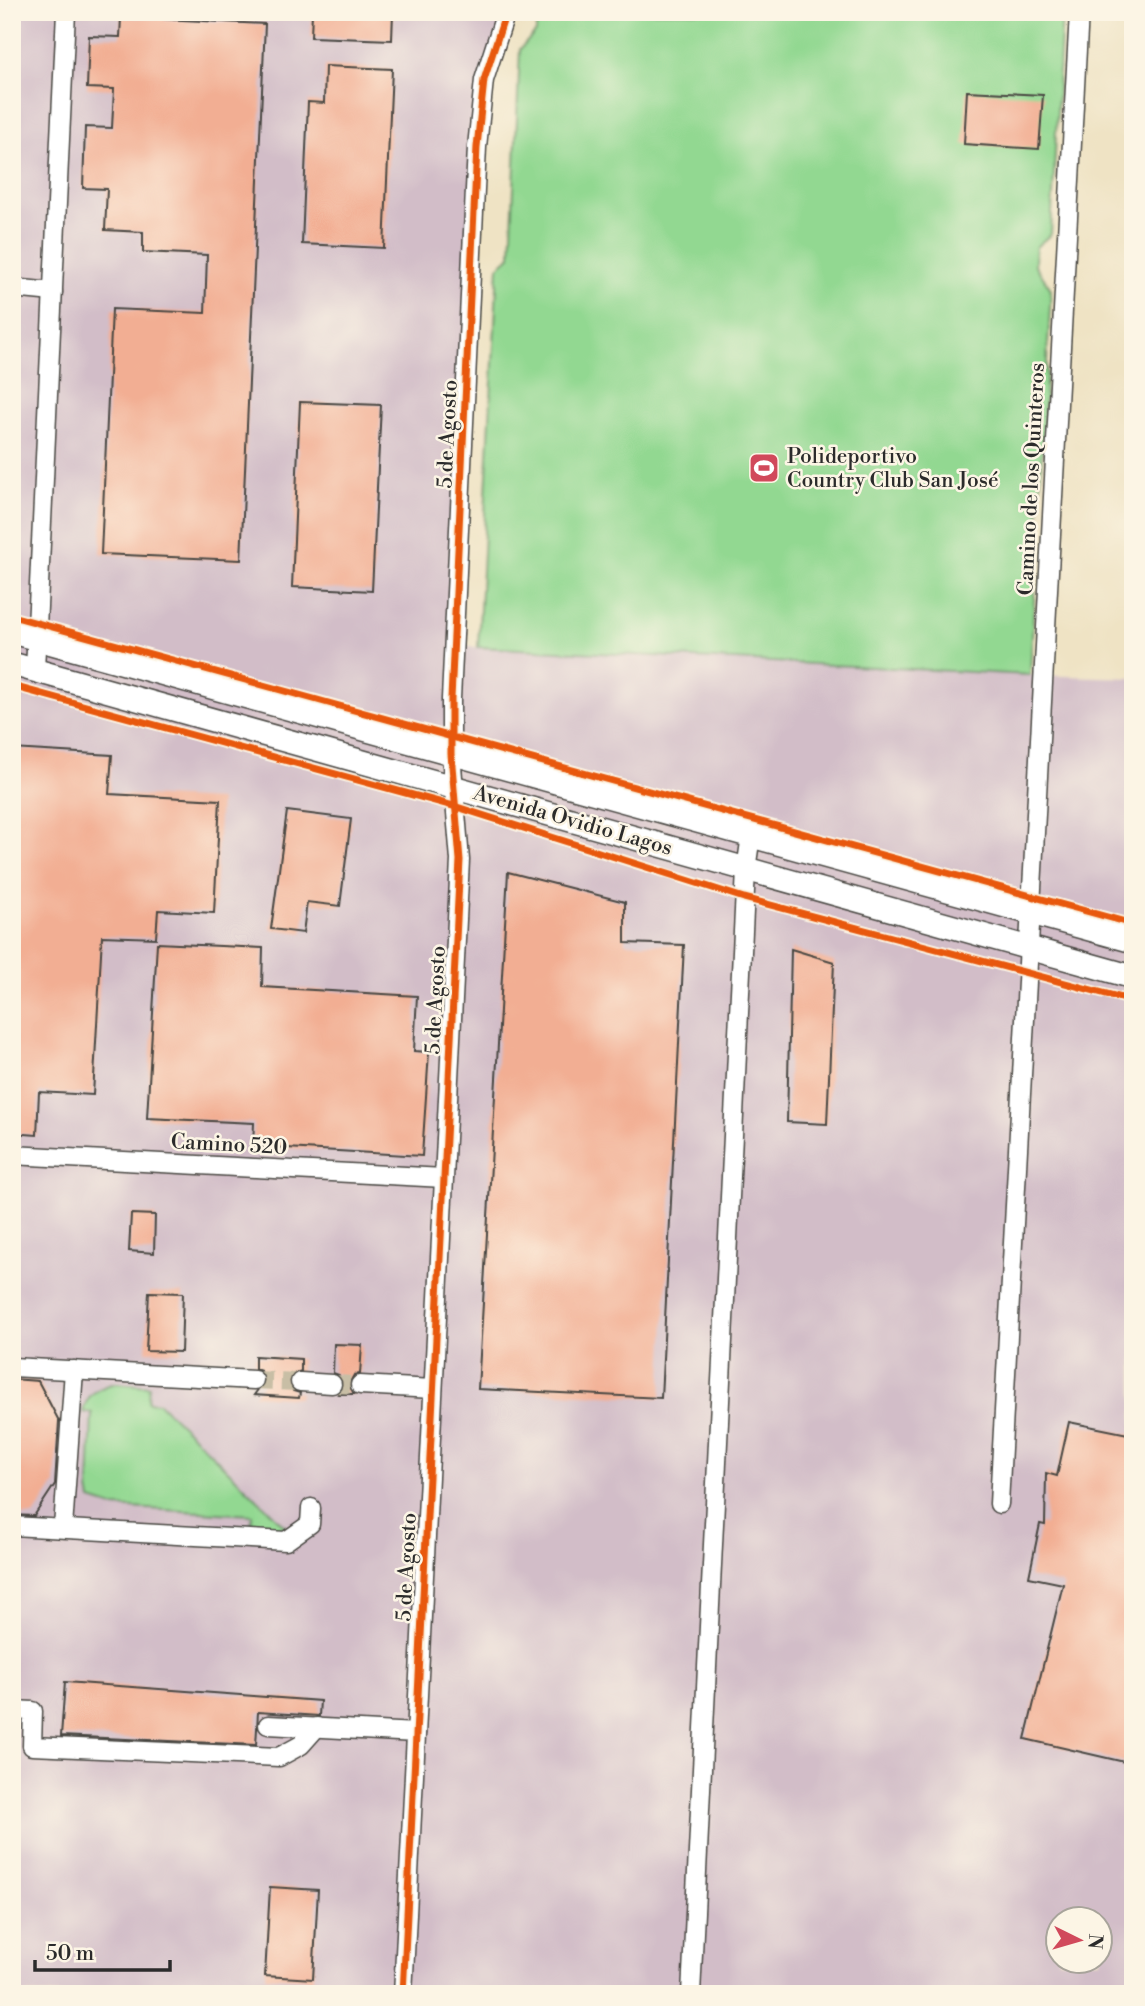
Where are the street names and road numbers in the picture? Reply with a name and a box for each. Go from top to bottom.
street label: Camino de los Quinteros [1013,362,1051,596]
street label: 5 de Agosto [432,379,464,489]
street label: Avenida Ovidio Lagos [469,780,675,862]
street label: 5 de Agosto [420,945,452,1055]
street label: Camino 520 [170,1129,288,1161]
street label: 5 de Agosto [391,1512,423,1622]

